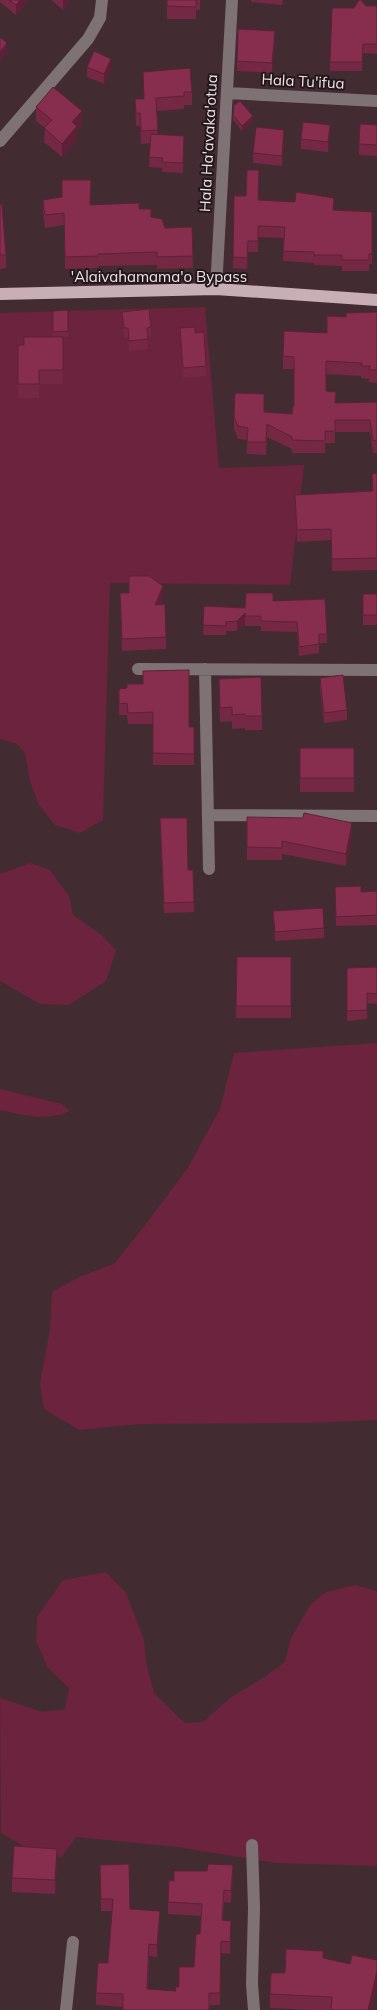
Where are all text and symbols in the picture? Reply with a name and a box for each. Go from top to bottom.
street label: Hala Tu'ifua [261,69,345,93]
street label: Hala Ha'avaka'otua [195,74,221,212]
street label: 'Alaivahamama'o Bypass [71,267,247,286]

